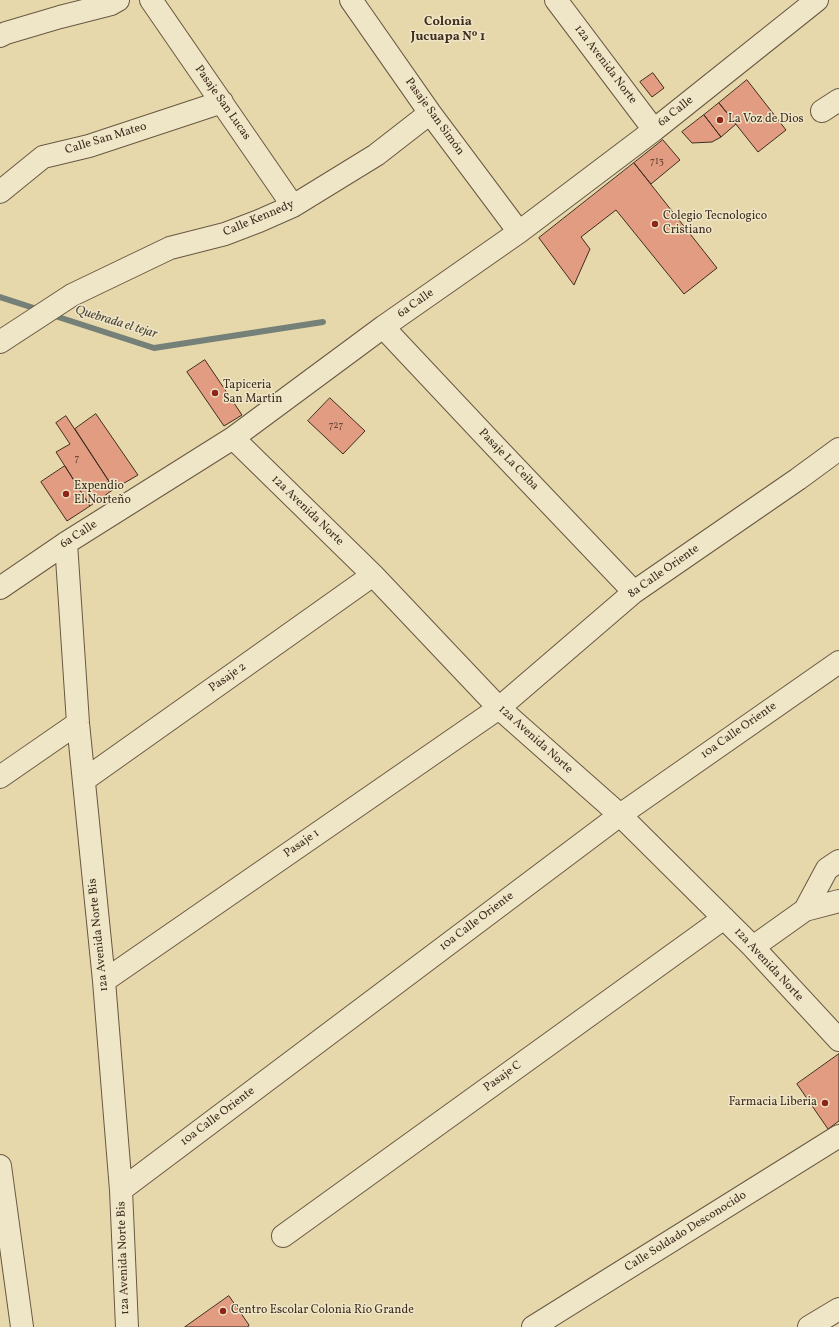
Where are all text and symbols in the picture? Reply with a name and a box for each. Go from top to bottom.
district label: Colonia Jucuapa Nº 1 [411,15,485,46]
street label: 12a Avenida Norte [571,23,639,107]
street label: Pasaje San Lucas [191,63,253,143]
street label: Pasaje San Simón [401,76,467,158]
street label: 6a Calle [655,94,697,130]
place label: La Voz de Dios [728,113,804,127]
marker: La Voz de Dios [715,115,725,125]
street label: Calle San Mateo [64,120,148,158]
house number: 713 [650,156,664,168]
street label: Calle Kennedy [221,198,297,240]
place label: Colegio Tecnologico Cristiano [663,210,767,238]
marker: Colegio Tecnologico Cristiano [650,219,660,229]
street label: 6a Calle [395,286,437,322]
water label: Quebrada el tejar [73,303,159,343]
place label: Tapiceria San Martin [223,379,282,407]
marker: Tapiceria San Martin [210,388,220,398]
house number: 727 [329,420,343,432]
street label: Pasaje La Ceiba [475,426,541,494]
house number: 7 [75,453,79,465]
street label: 12a Avenida Norte [268,473,346,549]
place label: Expendio El Norteño [74,480,131,508]
marker: Expendio El Norteño [61,489,71,499]
street label: 6a Calle [58,518,100,552]
street label: 8a Calle Oriente [626,542,702,602]
street label: Pasaje 2 [207,660,249,696]
street label: 10a Calle Oriente [698,699,780,763]
street label: 12a Avenida Norte [495,703,575,777]
street label: Pasaje 1 [281,827,323,861]
street label: 12a Avenida Norte Bis [86,878,112,992]
street label: 10a Calle Oriente [437,889,517,955]
street label: 12a Avenida Norte [730,925,806,1005]
street label: Pasaje C [481,1058,525,1096]
street label: 10a Calle Oriente [178,1084,258,1150]
place label: Farmacia Liberia [729,1096,817,1110]
marker: Farmacia Liberia [820,1098,830,1108]
street label: Calle Soldado Desconocido [622,1189,750,1275]
street label: 12a Avenida Norte Bis [115,1201,133,1315]
place label: Centro Escolar Colonia Río Grande [231,1304,414,1318]
marker: Centro Escolar Colonia Río Grande [218,1306,228,1316]

